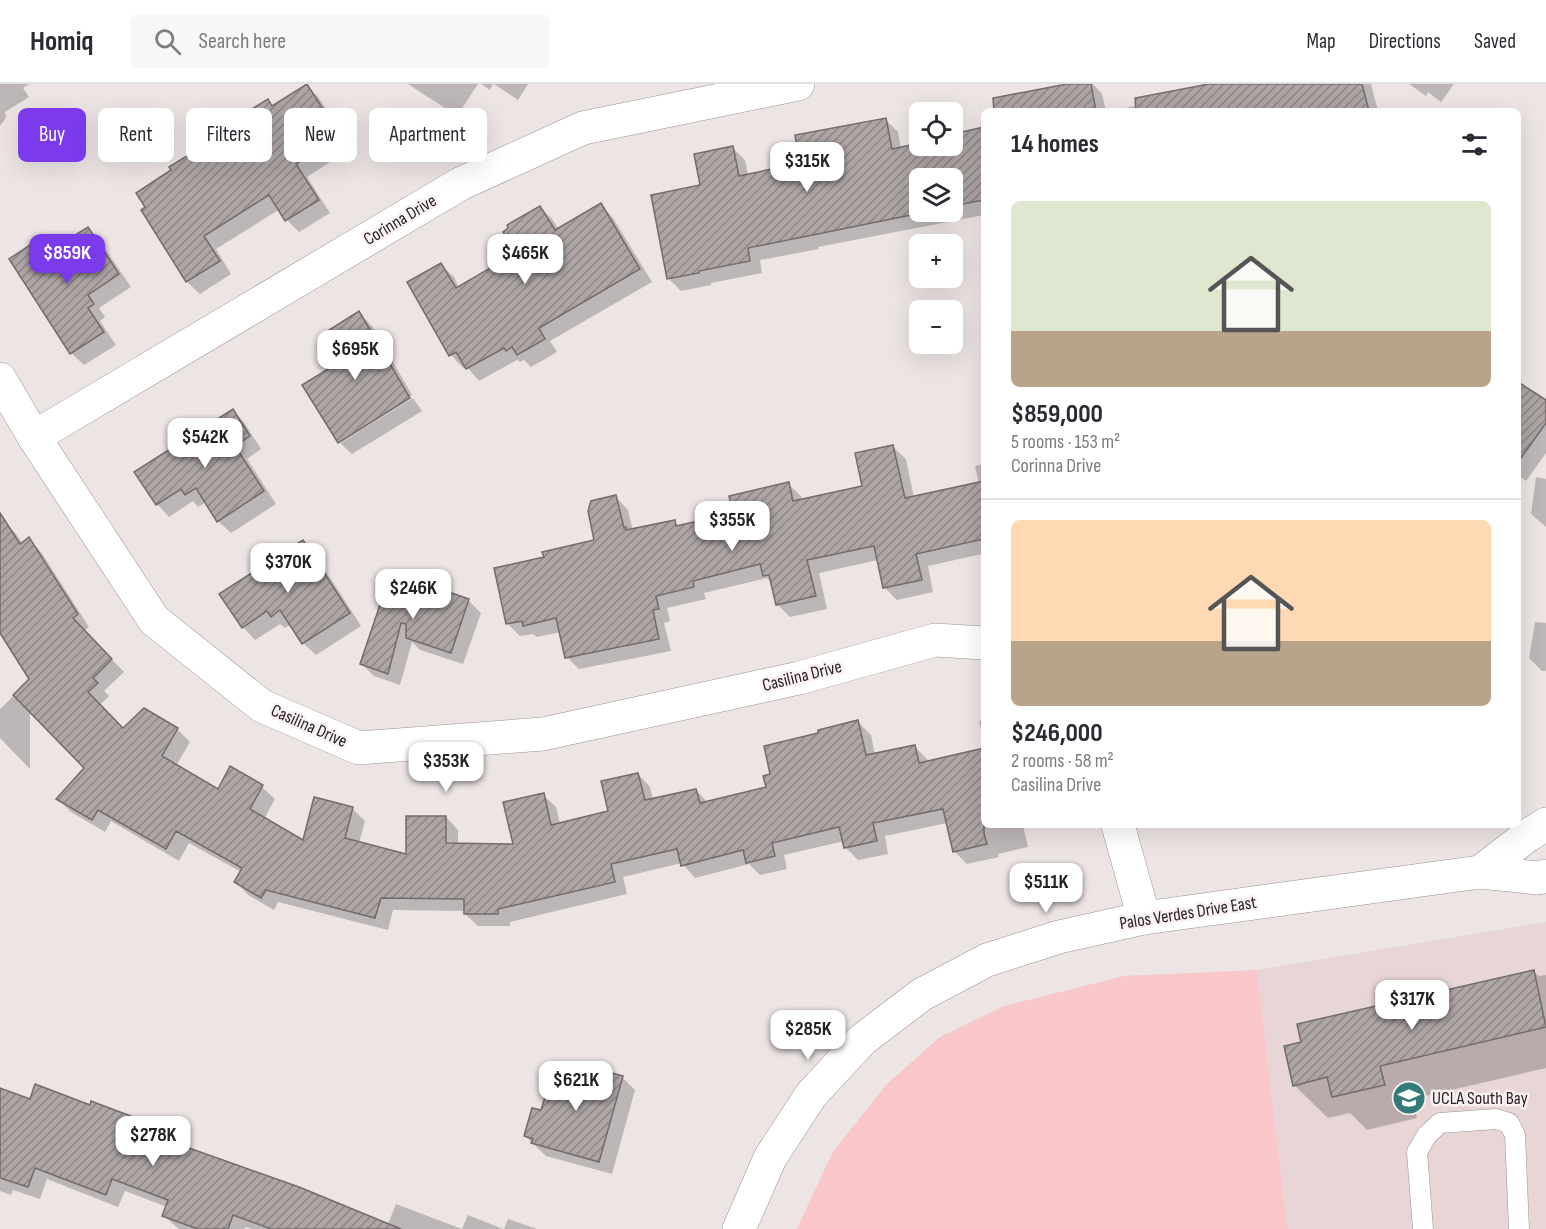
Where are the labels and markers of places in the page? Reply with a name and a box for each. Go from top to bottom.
pin: $315K [765,142,849,193]
pin: $859K [25,234,109,285]
pin: $465K [483,234,567,285]
pin: $695K [313,330,397,381]
pin: $542K [163,418,247,469]
pin: $355K [690,501,774,552]
pin: $370K [246,543,330,594]
pin: $246K [371,569,455,620]
pin: $353K [404,742,488,793]
pin: $511K [1004,863,1088,914]
pin: $317K [1370,980,1454,1031]
pin: $285K [766,1010,850,1061]
pin: $621K [534,1061,618,1112]
school or university icon: UCLA South Bay [1391,1080,1427,1116]
place label: UCLA South Bay [1432,1088,1528,1109]
pin: $278K [111,1116,195,1167]

